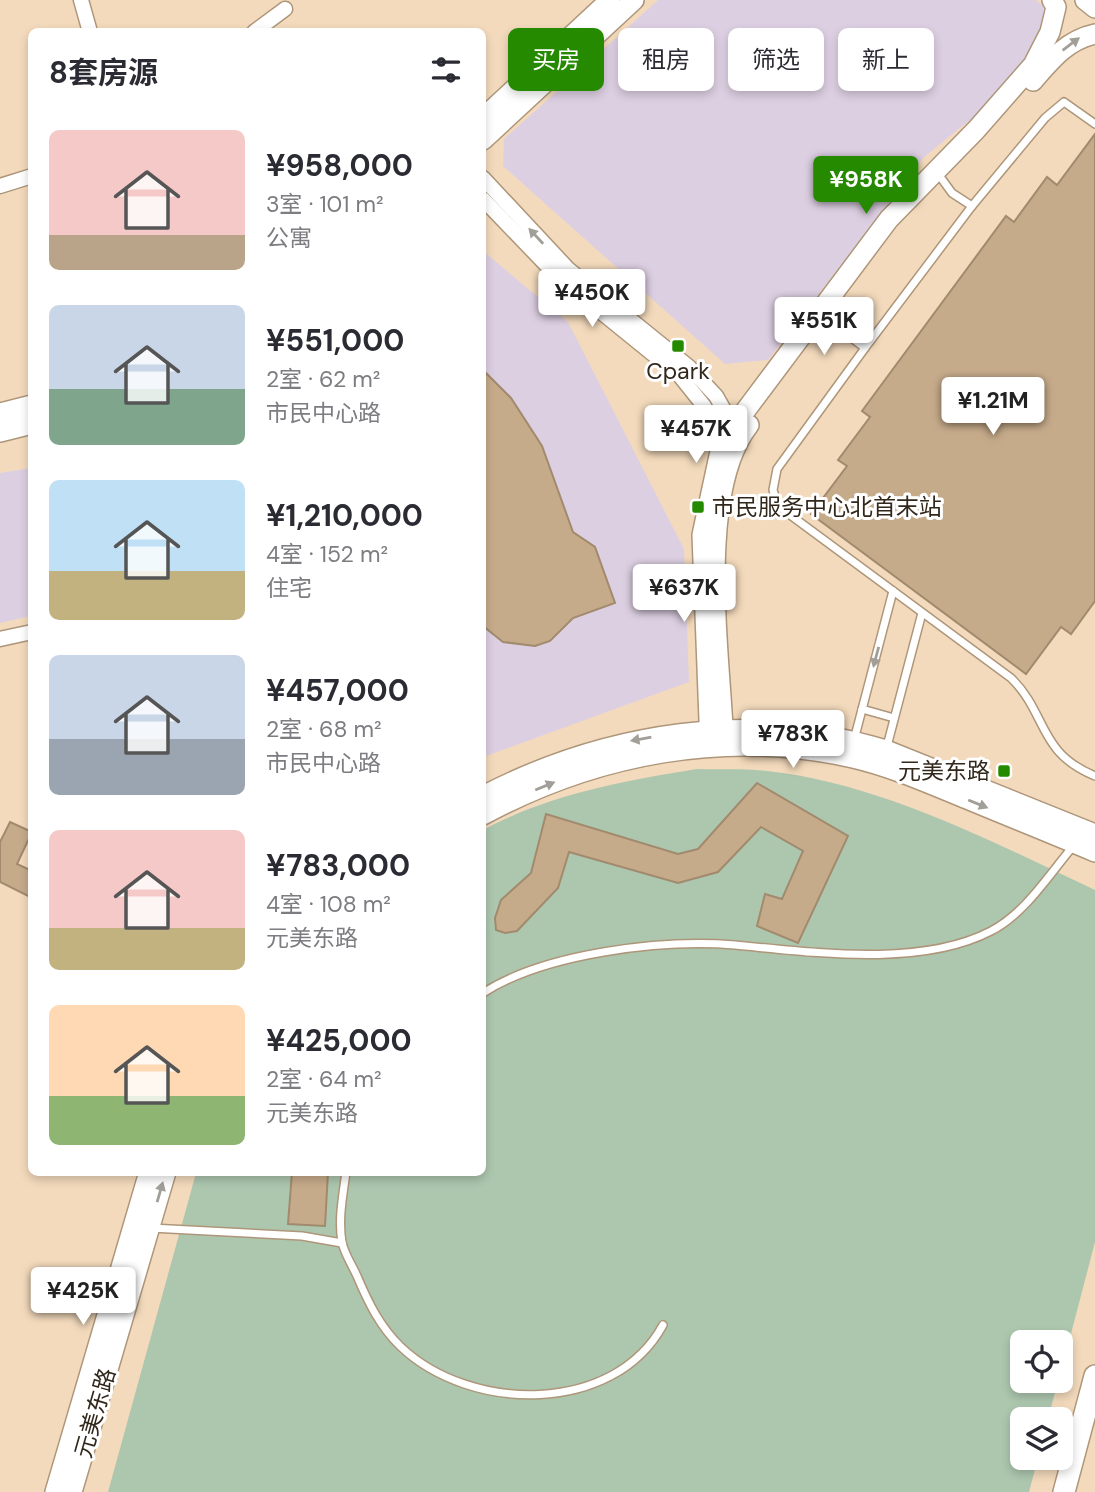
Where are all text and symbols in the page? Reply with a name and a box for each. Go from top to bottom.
chip: 买房 [508,28,604,91]
chip: 租房 [618,28,714,91]
chip: 筛选 [728,28,824,91]
chip: 新上 [838,28,934,91]
one-way arrow [1061,37,1079,52]
icon: filters [427,51,465,89]
text: 8套房源 [49,53,158,92]
text: ¥958,000 [266,146,413,185]
pin: ¥958K [817,156,915,216]
icon: home [105,158,189,242]
text: ¥958K [829,164,903,194]
text: 3室 · 101 m² [266,189,384,219]
text: 公寓 [266,223,312,253]
one-way arrow [528,227,545,244]
pin: ¥450K [543,270,641,329]
text: ¥450K [554,277,630,307]
pin: ¥551K [775,298,873,357]
text: ¥551K [791,305,857,335]
text: ¥551,000 [266,321,404,360]
icon: home [105,333,189,417]
marker: Cpark [670,338,686,354]
place label: Cpark [646,356,710,386]
text: 2室 · 62 m² [266,364,380,394]
pin: ¥1.21M [936,378,1050,437]
text: ¥1.21M [957,385,1029,415]
text: 市民中心路 [266,398,381,428]
pin: ¥457K [647,406,745,465]
text: ¥457K [660,413,732,443]
place label: 市民服务中心北首末站 [712,492,942,522]
text: ¥1,210,000 [266,496,423,535]
marker: 市民服务中心北首末站 [690,499,706,515]
icon: home [105,508,189,592]
text: 4室 · 152 m² [266,539,388,569]
pin: ¥637K [635,564,733,624]
text: ¥637K [649,572,719,602]
text: 住宅 [266,573,312,603]
one-way arrow [870,646,881,668]
text: ¥457,000 [266,671,409,710]
icon: home [105,683,189,767]
pin: ¥783K [744,710,842,770]
text: 2室 · 68 m² [266,714,382,744]
text: ¥783K [757,718,829,748]
one-way arrow [630,734,652,745]
text: 市民中心路 [266,748,381,778]
place label: 元美东路 [898,756,990,786]
marker: 元美东路 [996,763,1012,779]
one-way arrow [534,780,555,791]
one-way arrow [968,798,989,809]
text: ¥783,000 [266,846,410,885]
icon: home [105,858,189,942]
text: 4室 · 108 m² [266,889,391,919]
text: 元美东路 [266,923,358,953]
text: ¥425,000 [266,1021,412,1060]
icon: home [105,1033,189,1117]
text: 2室 · 64 m² [266,1064,382,1094]
text: 元美东路 [266,1098,358,1128]
one-way arrow [156,1181,166,1202]
pin: ¥425K [34,1268,132,1327]
text: ¥425K [47,1275,119,1305]
map controls [1010,1330,1073,1470]
button: locate [1010,1330,1073,1393]
street label: 元美东路 [68,1365,122,1461]
button: layers [1010,1407,1073,1470]

